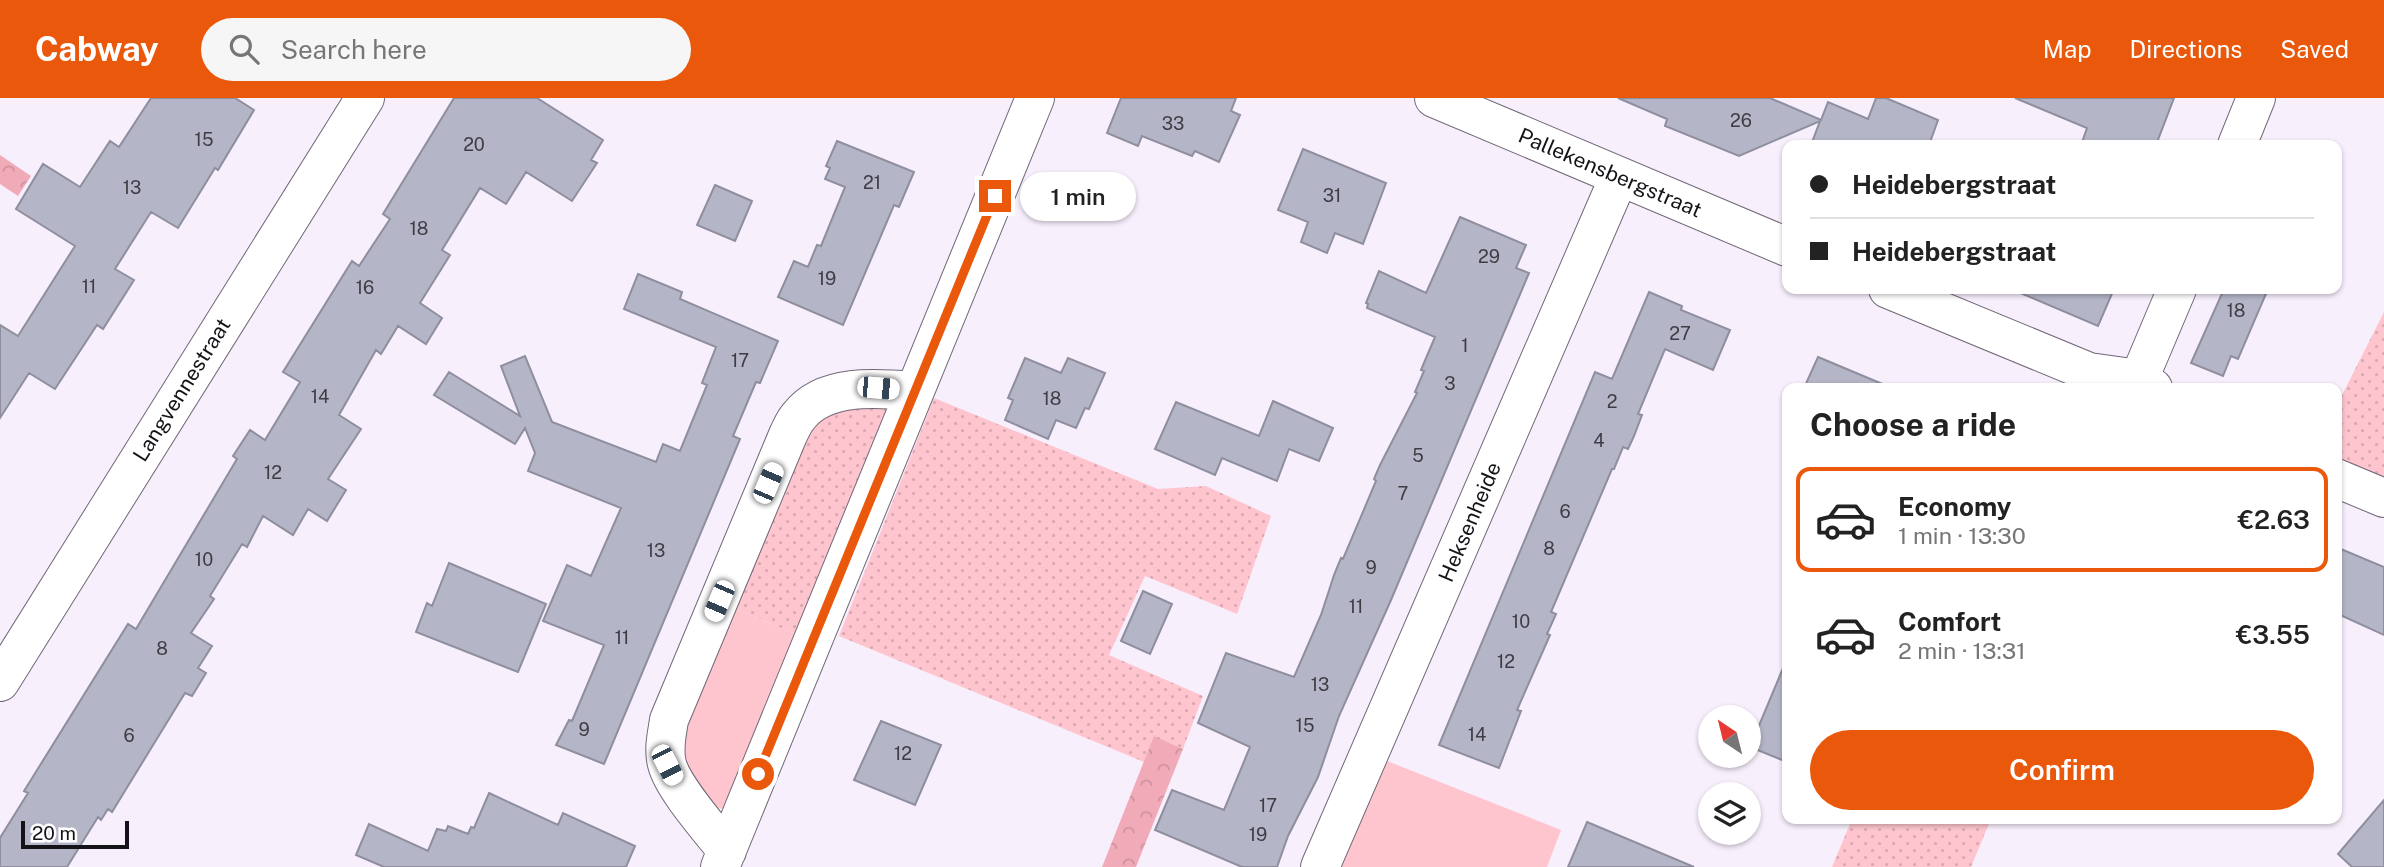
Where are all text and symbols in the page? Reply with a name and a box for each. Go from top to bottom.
search box [201,18,691,81]
text: Cabway [35,30,159,68]
icon: search [225,30,263,68]
text: Search here [281,34,427,65]
text: Map [2043,35,2092,63]
text: Directions [2130,35,2242,63]
text: Saved [2280,35,2349,63]
house number: 26 [1730,110,1752,131]
house number: 33 [1162,113,1184,134]
street label: Pallekensbergstraat [1515,123,1706,222]
house number: 15 [195,129,213,150]
house number: 20 [463,134,485,155]
text: Heidebergstraat [1852,169,2056,200]
house number: 21 [863,172,881,193]
callout: 1 min [1020,172,1135,220]
house number: 13 [123,177,141,198]
route end [979,180,1011,212]
text: 1 min [1051,183,1105,210]
house number: 31 [1323,185,1341,206]
house number: 18 [410,218,428,239]
text: Heidebergstraat [1852,236,2056,267]
house number: 29 [1478,246,1500,267]
house number: 19 [818,268,836,289]
house number: 11 [82,276,96,297]
house number: 16 [356,277,374,298]
house number: 18 [2227,300,2245,321]
street label: Langvennestraat [127,313,236,466]
house number: 27 [1669,323,1691,344]
house number: 1 [1461,335,1469,356]
house number: 17 [731,350,749,371]
house number: 3 [1444,373,1456,394]
car [857,376,900,400]
house number: 14 [311,386,329,407]
house number: 18 [1043,388,1061,409]
house number: 2 [1607,391,1617,412]
text: Choose a ride [1810,406,2016,443]
house number: 4 [1593,430,1605,451]
house number: 5 [1412,445,1424,466]
street label: Heksenheide [1433,458,1506,585]
car [751,460,786,506]
house number: 12 [264,462,282,483]
house number: 7 [1398,483,1408,504]
icon: car [1814,488,1877,551]
text: Economy [1898,491,2011,522]
house number: 6 [1559,501,1571,522]
text: €2.63 [2238,504,2310,535]
text: 1 min · 13:30 [1898,522,2026,549]
house number: 8 [1543,538,1555,559]
house number: 13 [647,540,665,561]
house number: 10 [195,549,213,570]
house number: 9 [1365,557,1377,578]
car [702,578,737,624]
house number: 11 [1349,596,1363,617]
icon: car [1814,603,1877,666]
text: Comfort [1898,606,2001,637]
house number: 10 [1512,611,1530,632]
text: €3.55 [2236,619,2310,650]
house number: 11 [615,627,629,648]
text: 2 min · 13:31 [1898,637,2026,664]
house number: 8 [156,638,168,659]
house number: 12 [1497,651,1515,672]
house number: 13 [1311,674,1329,695]
north arrow [1698,705,1760,768]
map controls [1698,705,1761,845]
house number: 15 [1296,715,1314,736]
house number: 9 [578,719,590,740]
house number: 14 [1468,724,1486,745]
house number: 6 [123,725,135,746]
button: Confirm [1810,730,2314,810]
car [649,742,686,788]
house number: 12 [894,743,912,764]
route start [742,758,774,790]
button: layers [1698,782,1761,845]
house number: 17 [1259,795,1277,816]
scale bar [21,818,130,850]
text: 20 m [32,822,76,844]
house number: 19 [1249,824,1267,845]

